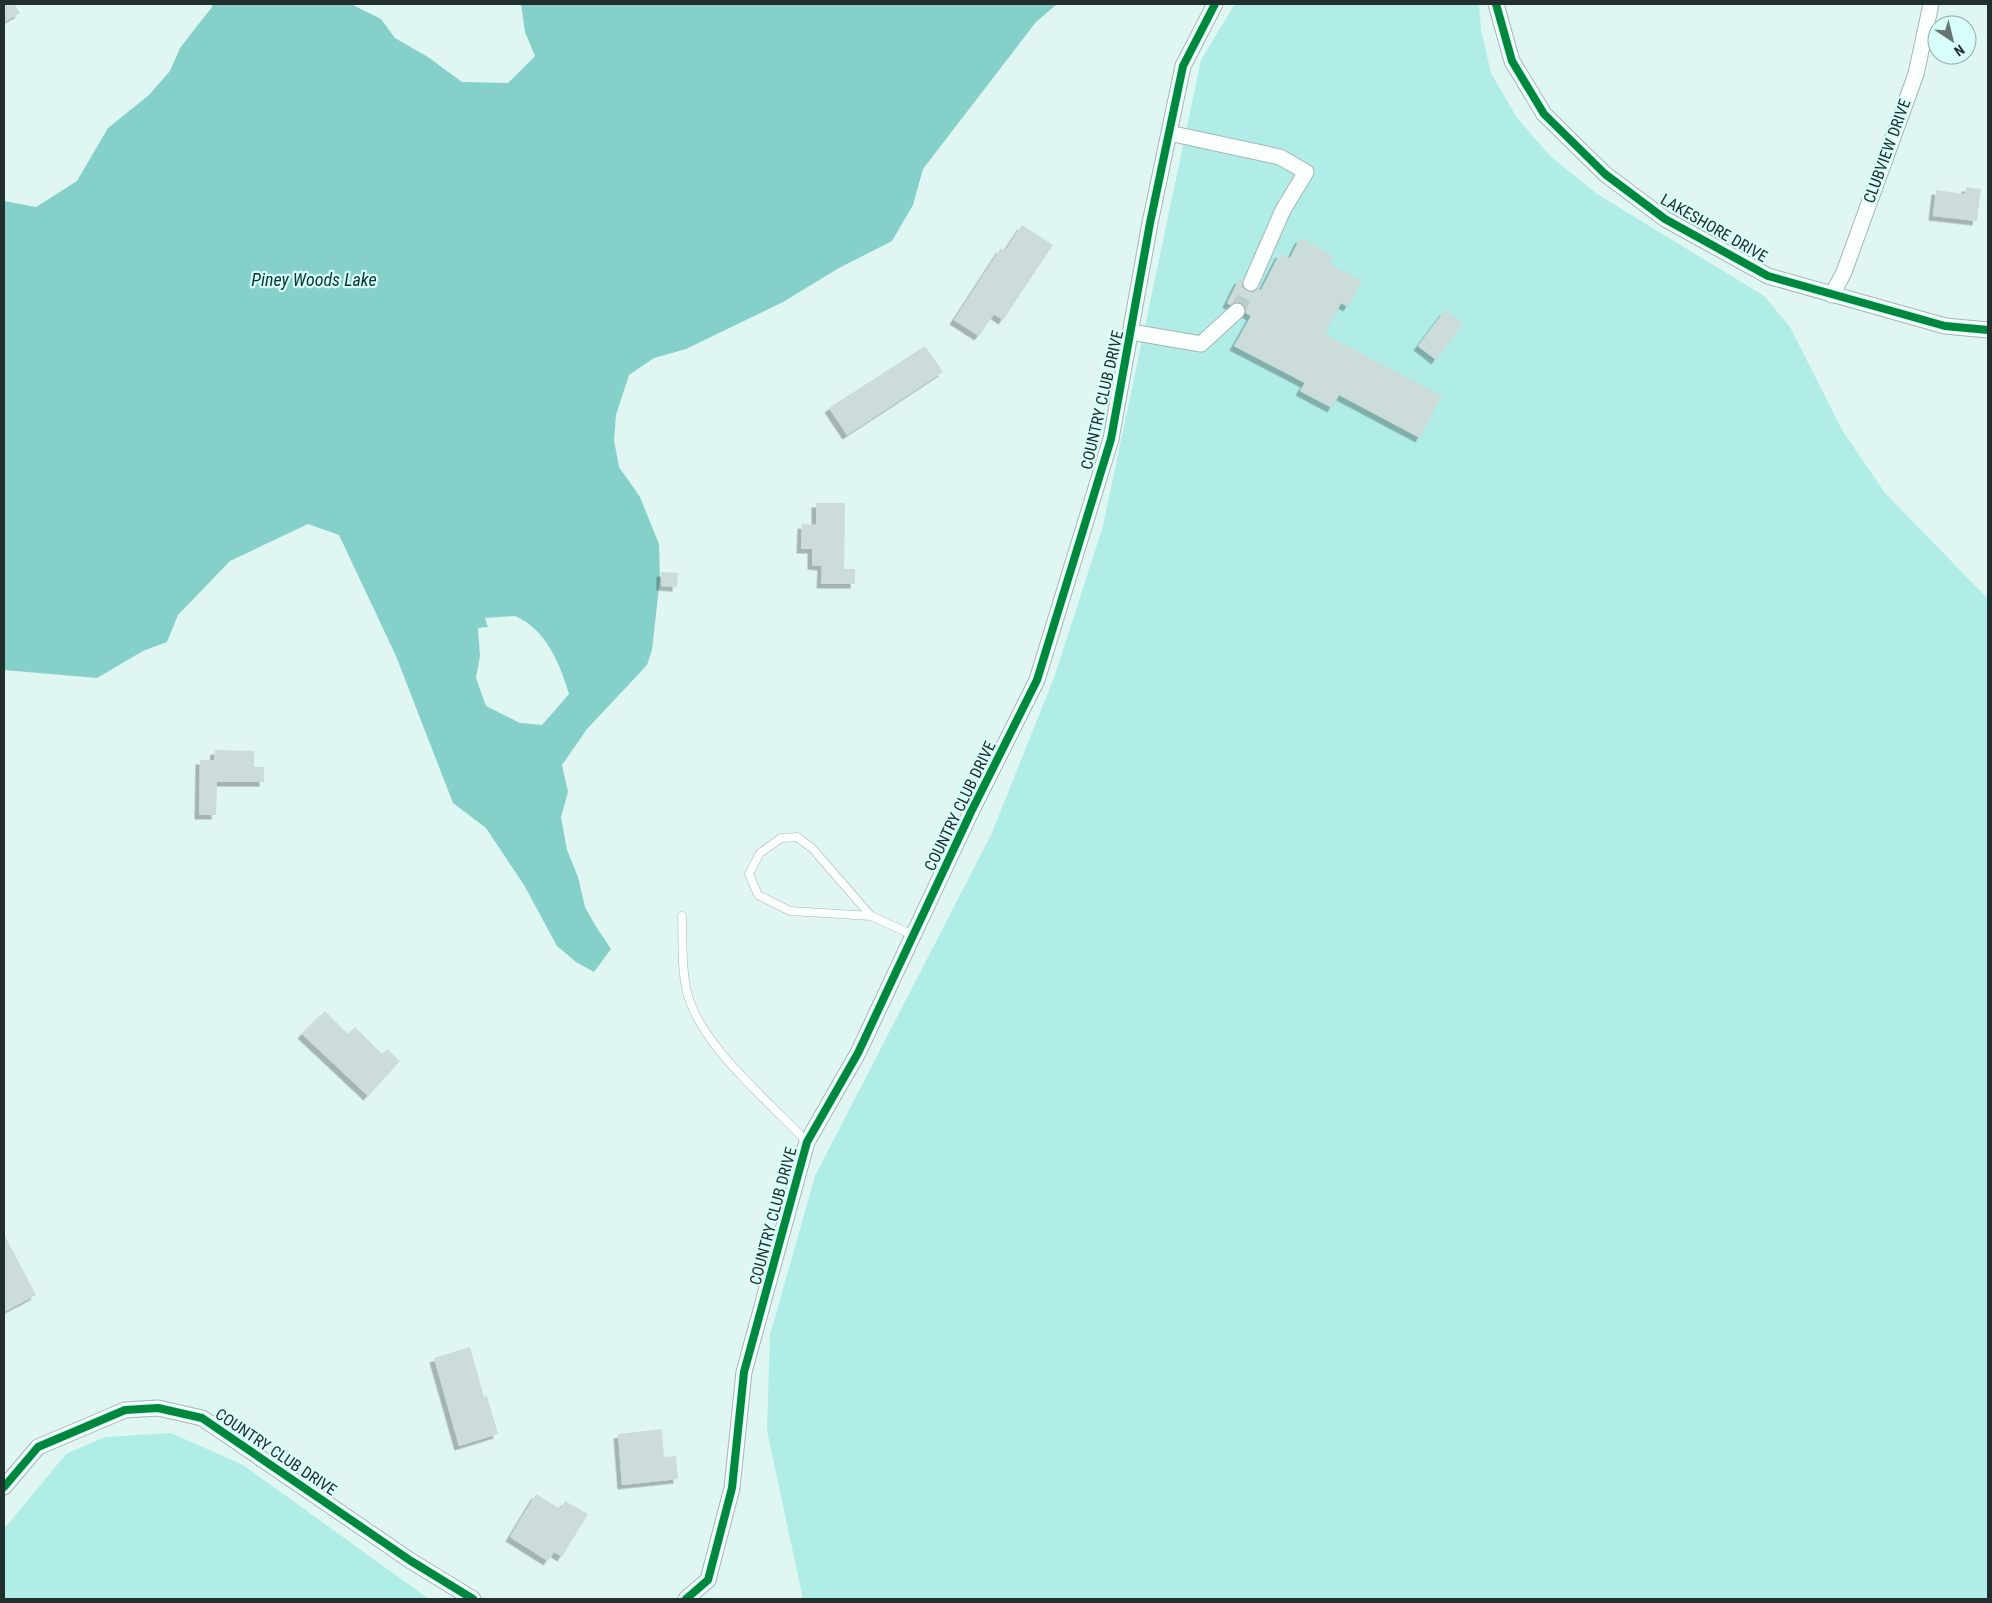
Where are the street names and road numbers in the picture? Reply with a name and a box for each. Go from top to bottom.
street label: CLUBVIEW DRIVE [1859,96,1915,206]
street label: LAKESHORE DRIVE [1657,190,1771,266]
street label: COUNTRY CLUB DRIVE [1077,329,1127,471]
street label: COUNTRY CLUB DRIVE [920,738,1000,874]
street label: COUNTRY CLUB DRIVE [745,1145,801,1287]
street label: COUNTRY CLUB DRIVE [212,1404,340,1500]

